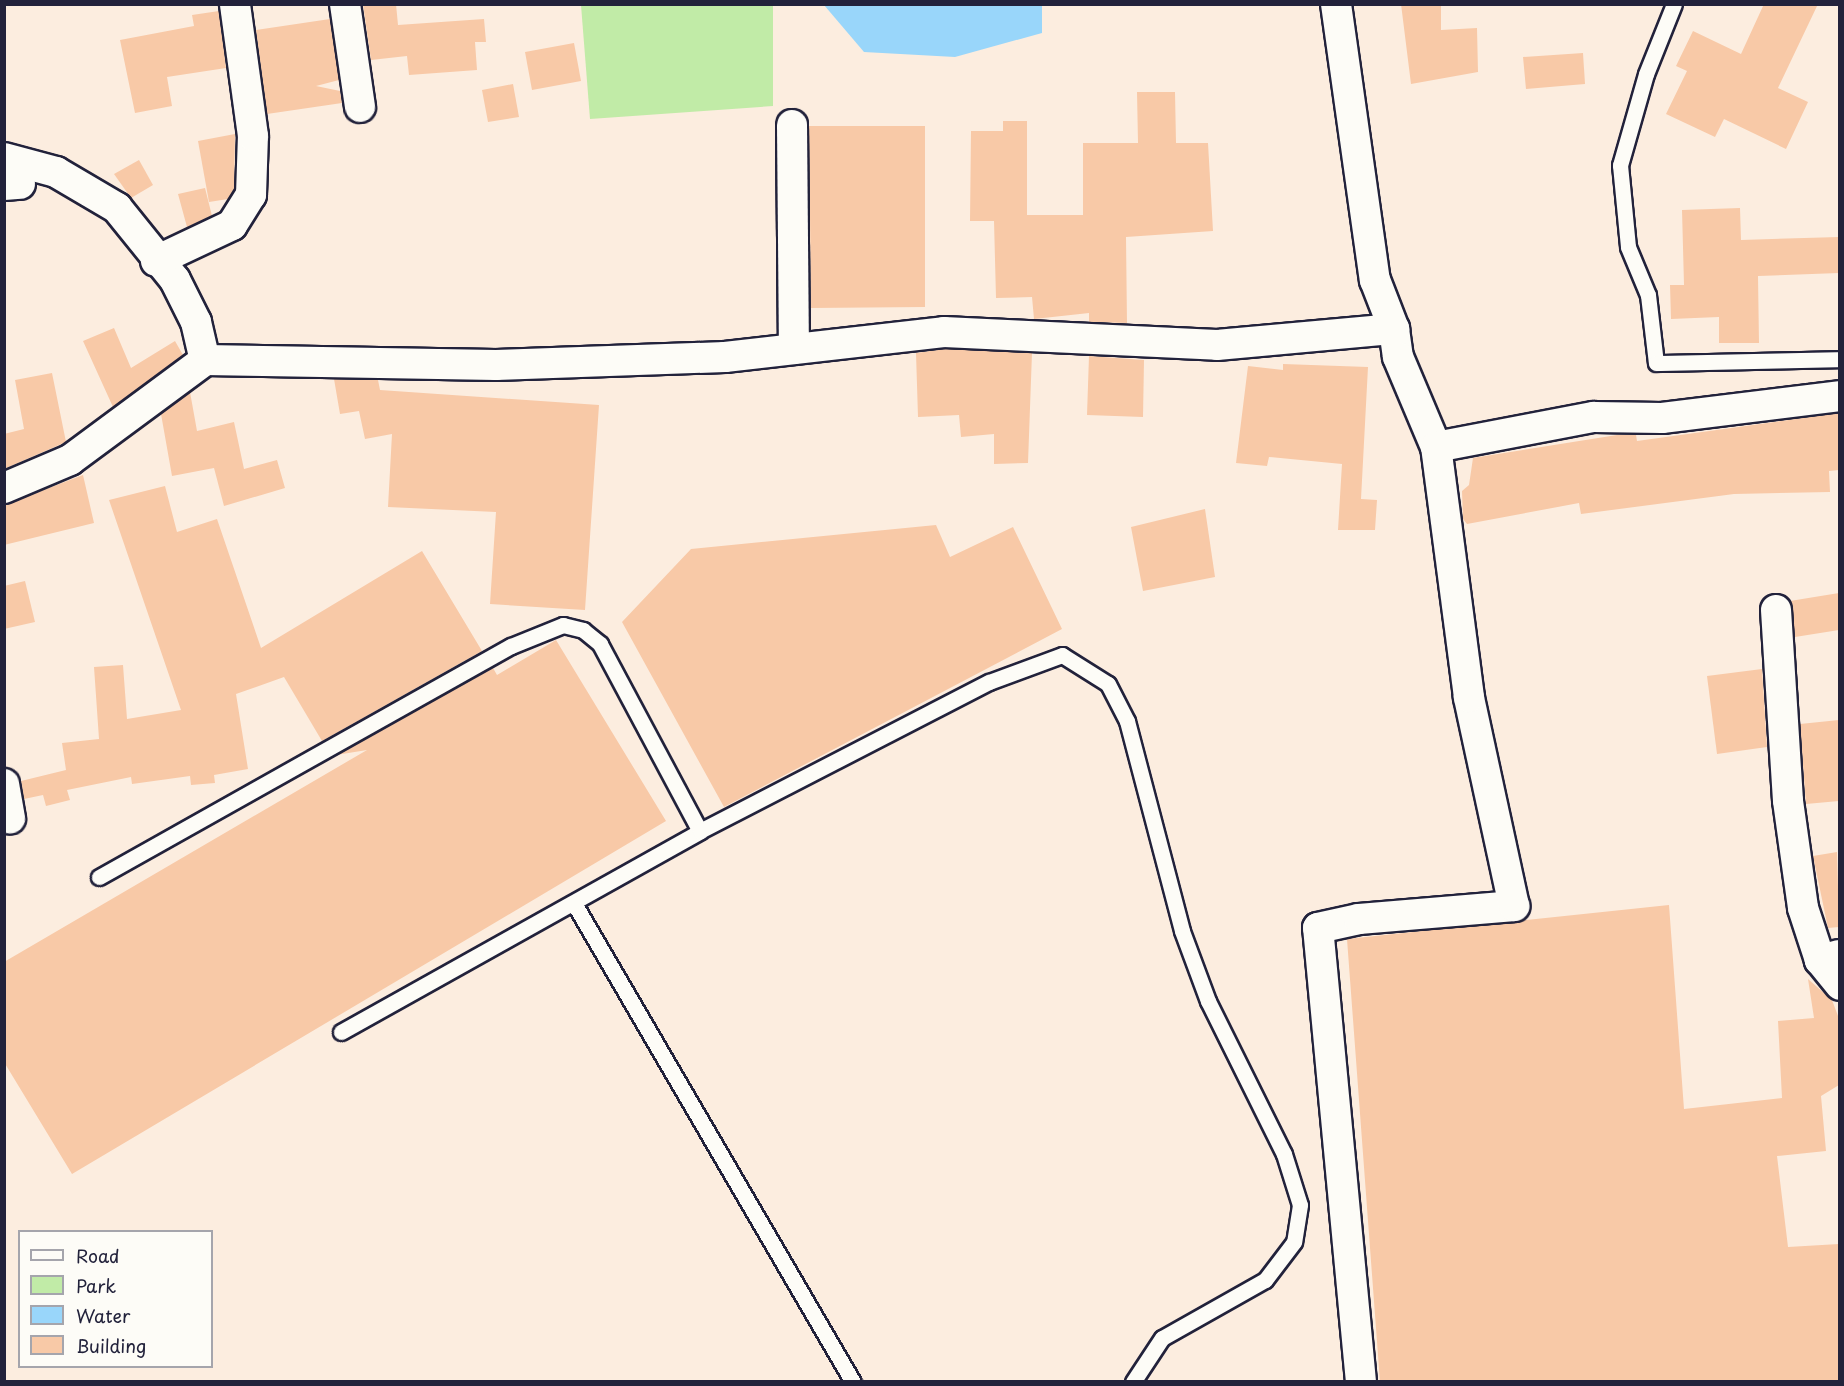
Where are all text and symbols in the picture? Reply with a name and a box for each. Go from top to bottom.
legend [18,1230,213,1368]
text: Road [76,1242,120,1269]
text: Park [76,1272,116,1299]
text: Water [76,1302,130,1329]
text: Building [76,1332,146,1359]

